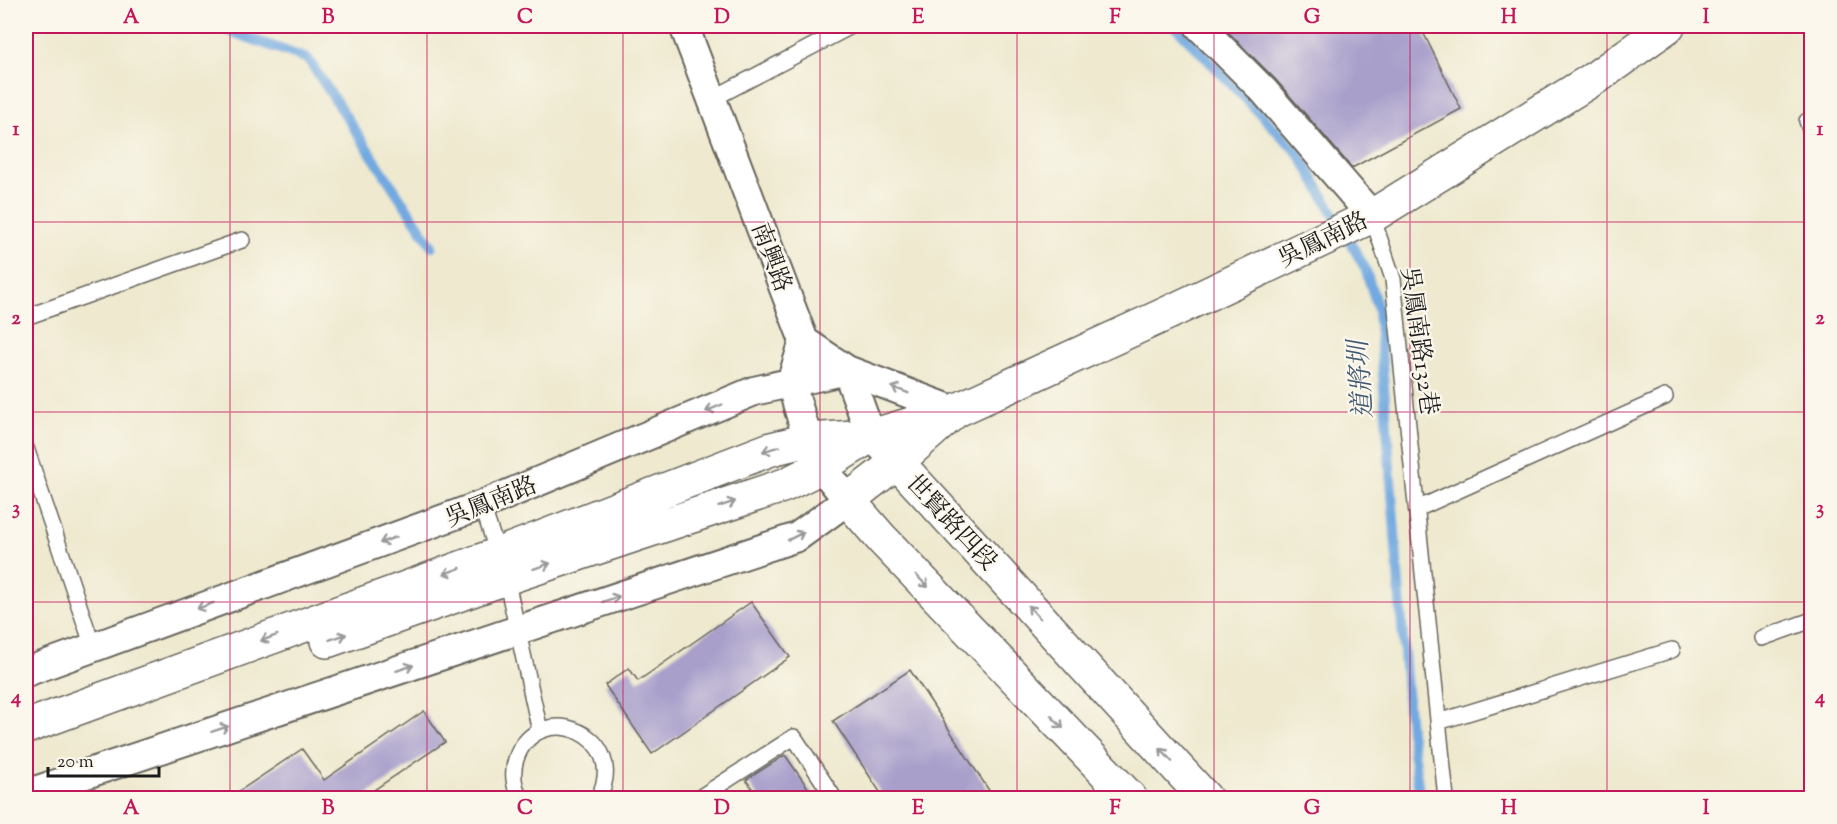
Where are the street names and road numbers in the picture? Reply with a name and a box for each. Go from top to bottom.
street label: 吳鳳南路 [1273,204,1374,277]
street label: 南興路 [741,218,799,297]
street label: 吳鳳南路132巷 [1391,265,1445,417]
street label: 世賢路四段 [897,468,1004,579]
street label: 吳鳳南路 [441,469,543,537]

